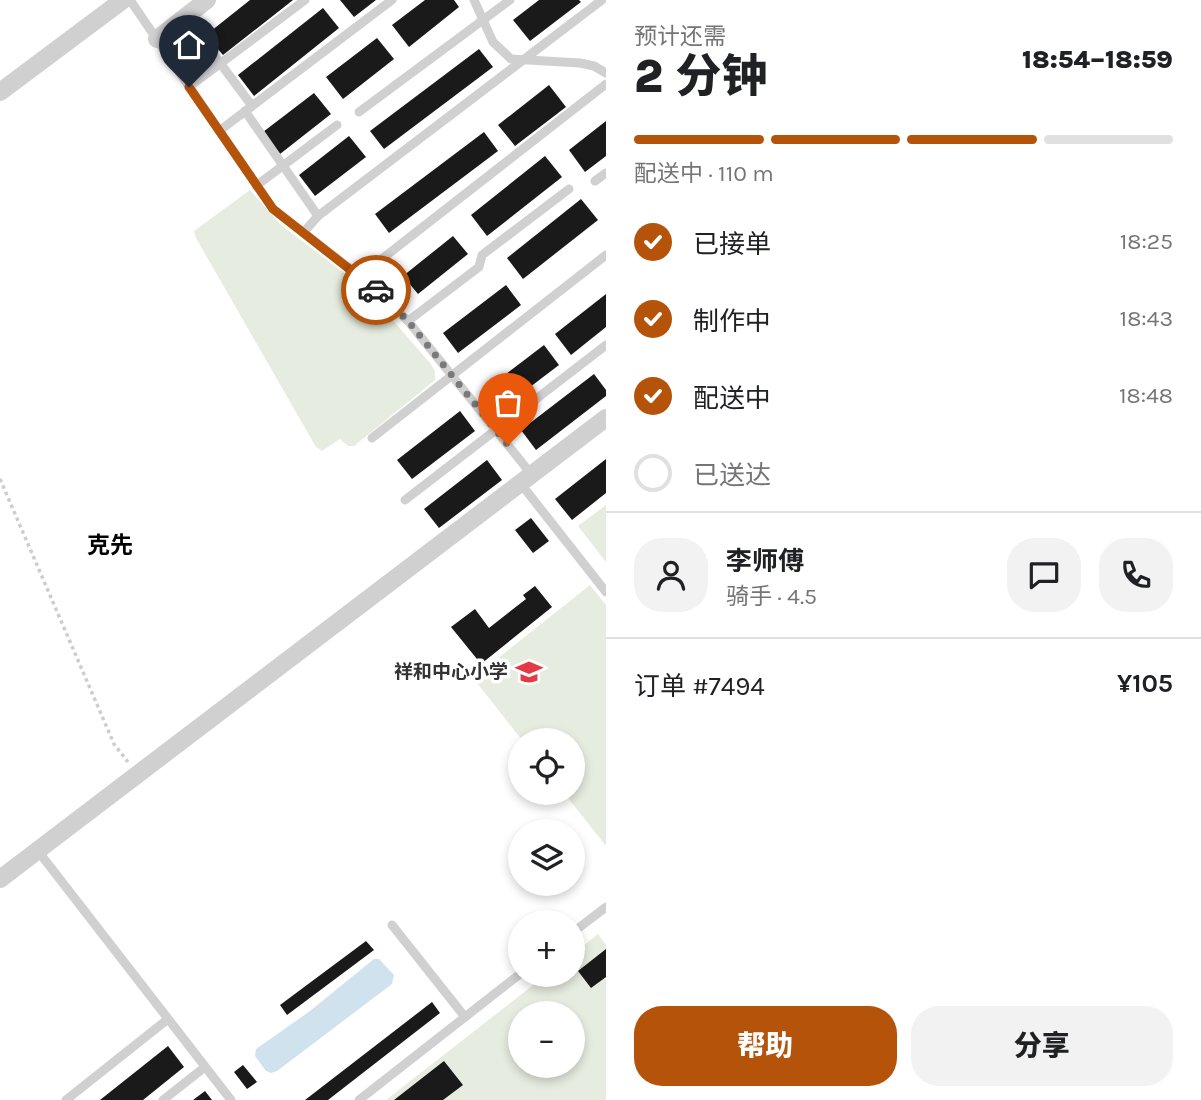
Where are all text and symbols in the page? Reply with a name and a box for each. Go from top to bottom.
pin [159,15,219,87]
text: 预计还需 [634,23,726,50]
icon: home [170,26,208,64]
text: 18:54–18:59 [1022,44,1173,75]
text: 2 分钟 [634,50,767,104]
text: 配送中 · 110 m [634,160,774,187]
icon: check [634,223,672,261]
text: 18:25 [1120,228,1173,255]
text: 已接单 [693,229,771,260]
courier [341,255,411,325]
icon: car [357,271,395,309]
icon: check [634,300,672,338]
text: 18:43 [1120,305,1173,332]
text: 制作中 [693,306,771,337]
pin [478,373,538,445]
icon: check [634,377,672,415]
text: 18:48 [1119,382,1173,409]
text: 配送中 [693,383,771,414]
icon: bag [489,384,527,422]
text: 已送达 [693,460,771,491]
district label: 克先 [87,532,133,559]
button: person [634,538,708,612]
button: chat [1007,538,1081,612]
button: phone [1099,538,1173,612]
text: 李师傅 [726,546,804,577]
text: 骑手 · 4.5 [726,583,817,610]
school or university icon: 祥和中心小学 [514,657,544,687]
place label: 祥和中心小学 [394,661,508,683]
text: ¥105 [1117,668,1173,699]
text: 订单 #7494 [634,671,765,702]
map controls [508,728,585,1078]
button: locate [508,728,585,805]
button: layers [508,819,585,896]
button: + [508,910,585,987]
button: − [508,1001,585,1078]
button: 帮助 [634,1006,897,1086]
button: 分享 [911,1006,1173,1086]

